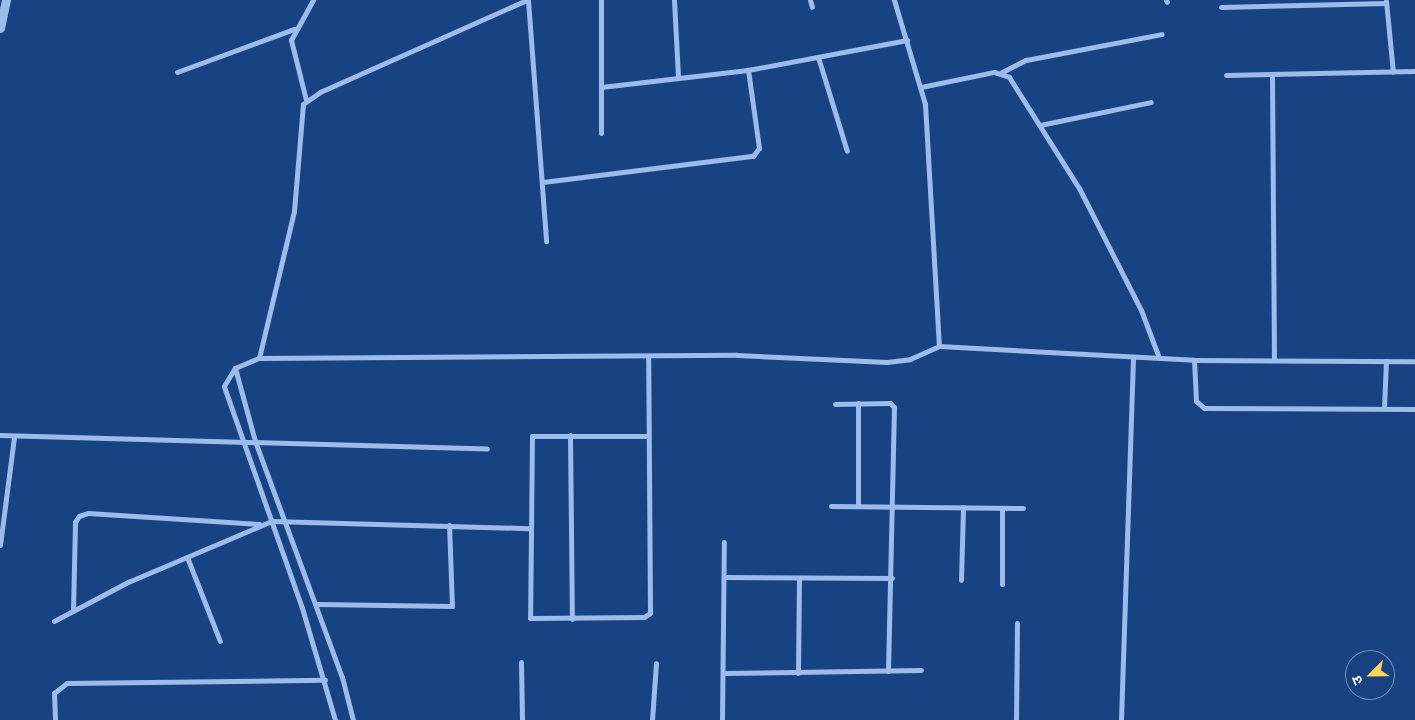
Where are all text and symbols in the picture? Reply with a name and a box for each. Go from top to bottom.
north arrow [1345,650,1395,700]
text: उ [1347,673,1367,688]

